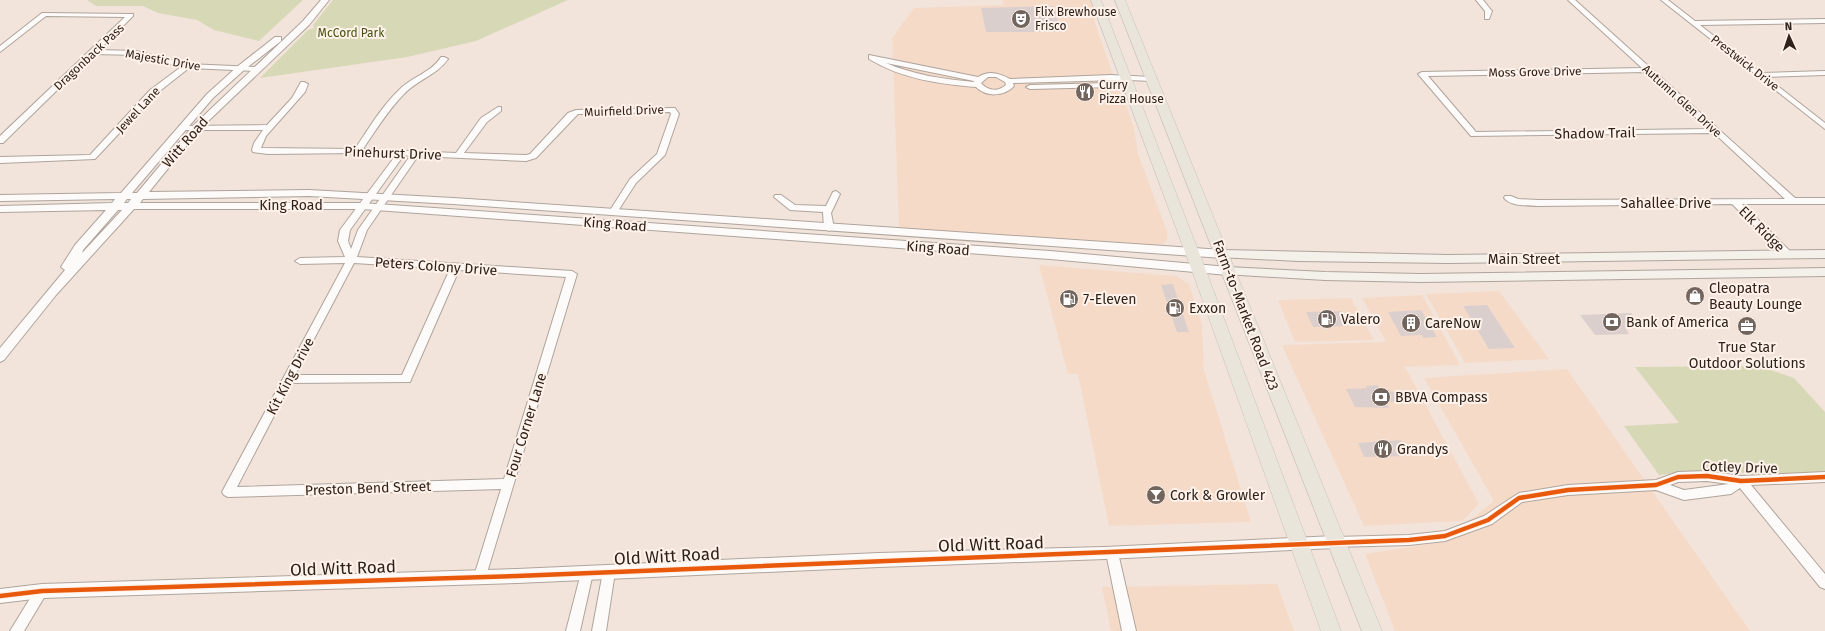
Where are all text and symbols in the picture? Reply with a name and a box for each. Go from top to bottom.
place label: Flix Brewhouse Frisco [1035,5,1117,33]
theatre icon: Flix Brewhouse Frisco [1010,8,1032,30]
north arrow [1769,16,1809,56]
text: N [1785,20,1792,33]
street label: Dragonback Pass [51,21,127,93]
park label: McCord Park [318,26,385,40]
street label: Prestwick Drive [1708,32,1782,94]
street label: Majestic Drive [124,47,202,73]
street label: Autumn Glen Drive [1640,62,1724,140]
street label: Moss Grove Drive [1488,64,1582,80]
place label: Curry Pizza House [1099,78,1164,106]
restaurant icon: Curry Pizza House [1074,81,1096,103]
street label: Jewel Lane [113,84,163,136]
street label: Muirfield Drive [584,103,664,119]
street label: Witt Road [159,113,212,171]
street label: Shadow Trail [1554,124,1636,143]
street label: Pinehurst Drive [344,143,442,164]
street label: Sahallee Drive [1621,195,1711,212]
street label: King Road [259,197,323,214]
street label: Elk Ridge [1735,203,1788,256]
street label: King Road [583,214,647,235]
street label: King Road [906,238,970,259]
street label: Farm-to-Market Road 423 [1209,238,1282,393]
street label: Main Street [1488,251,1561,268]
street label: Peters Colony Drive [374,254,498,279]
place label: Cleopatra Beauty Lounge [1709,280,1802,313]
shop icon: Cleopatra Beauty Lounge [1684,285,1706,307]
fuel station icon: 7-Eleven [1058,288,1080,310]
place label: 7-Eleven [1083,291,1137,308]
fuel station icon: Exxon [1164,297,1186,319]
place label: Exxon [1189,300,1226,317]
fuel station icon: Valero [1316,308,1338,330]
place label: Valero [1341,311,1381,328]
bank icon: Bank of America [1601,311,1623,333]
building icon: CareNow [1400,312,1422,334]
place label: Bank of America [1626,314,1729,331]
place label: CareNow [1425,315,1481,332]
office icon: True Star Outdoor Solutions [1736,315,1758,337]
street label: Kit King Drive [263,335,318,418]
place label: True Star Outdoor Solutions [1689,339,1806,372]
street label: Four Corner Lane [503,371,550,479]
bank icon: BBVA Compass [1370,386,1392,408]
place label: BBVA Compass [1395,389,1488,406]
restaurant icon: Grandys [1372,438,1394,460]
place label: Grandys [1397,441,1449,458]
street label: Cotley Drive [1702,458,1778,477]
street label: Preston Bend Street [305,478,432,499]
bar icon: Cork & Growler [1145,484,1167,506]
place label: Cork & Growler [1170,487,1266,504]
street label: Old Witt Road [938,532,1044,557]
street label: Old Witt Road [613,543,721,570]
street label: Old Witt Road [290,556,396,581]

